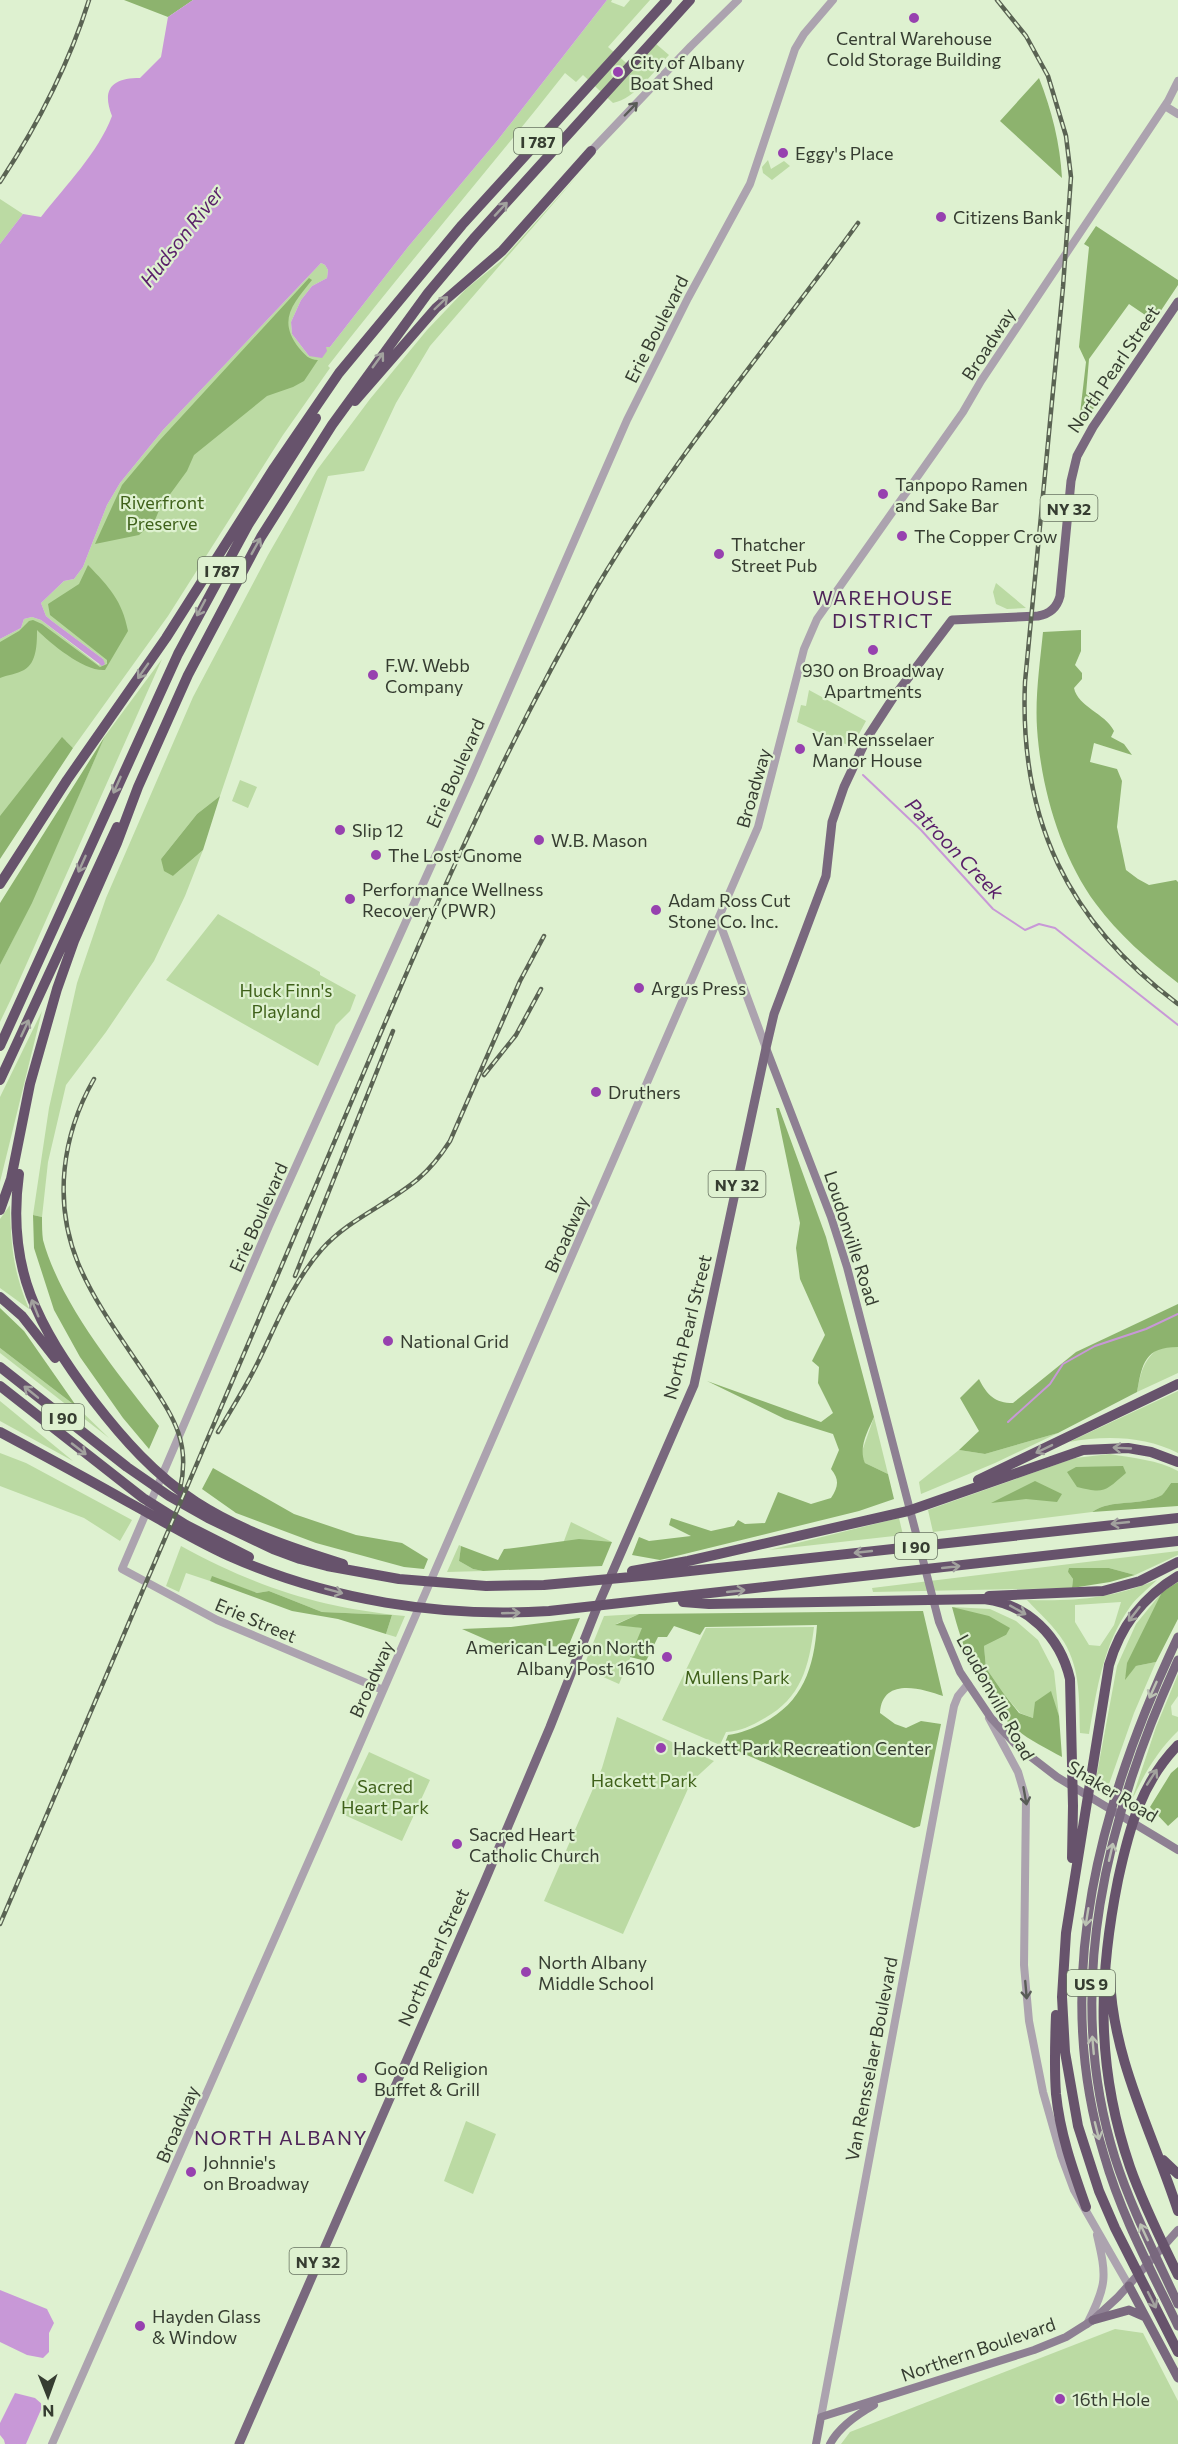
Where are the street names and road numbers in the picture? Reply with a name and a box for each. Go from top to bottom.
road number: I 787 [514,128,562,154]
street label: Erie Boulevard [620,272,692,386]
street label: North Pearl Street [1062,301,1164,437]
street label: Broadway [956,304,1020,384]
road number: NY 32 [1040,495,1098,521]
road number: I 787 [198,557,246,583]
street label: Erie Boulevard [421,715,489,831]
street label: Broadway [731,746,775,830]
street label: Erie Boulevard [224,1159,292,1275]
street label: Loudonville Road [820,1168,884,1308]
road number: NY 32 [708,1171,766,1197]
street label: Broadway [539,1192,593,1276]
street label: North Pearl Street [658,1252,716,1402]
road number: I 90 [42,1404,84,1430]
road number: I 90 [895,1533,937,1559]
street label: Erie Street [212,1593,300,1647]
street label: Loudonville Road [952,1630,1040,1764]
street label: Broadway [344,1637,398,1721]
street label: Shaker Road [1064,1755,1162,1827]
street label: North Pearl Street [393,1885,473,2029]
street label: Van Rensselaer Boulevard [840,1955,902,2163]
road number: US 9 [1067,1970,1115,1996]
street label: Broadway [151,2082,203,2166]
road number: NY 32 [290,2248,346,2274]
street label: Northern Boulevard [898,2312,1058,2386]

